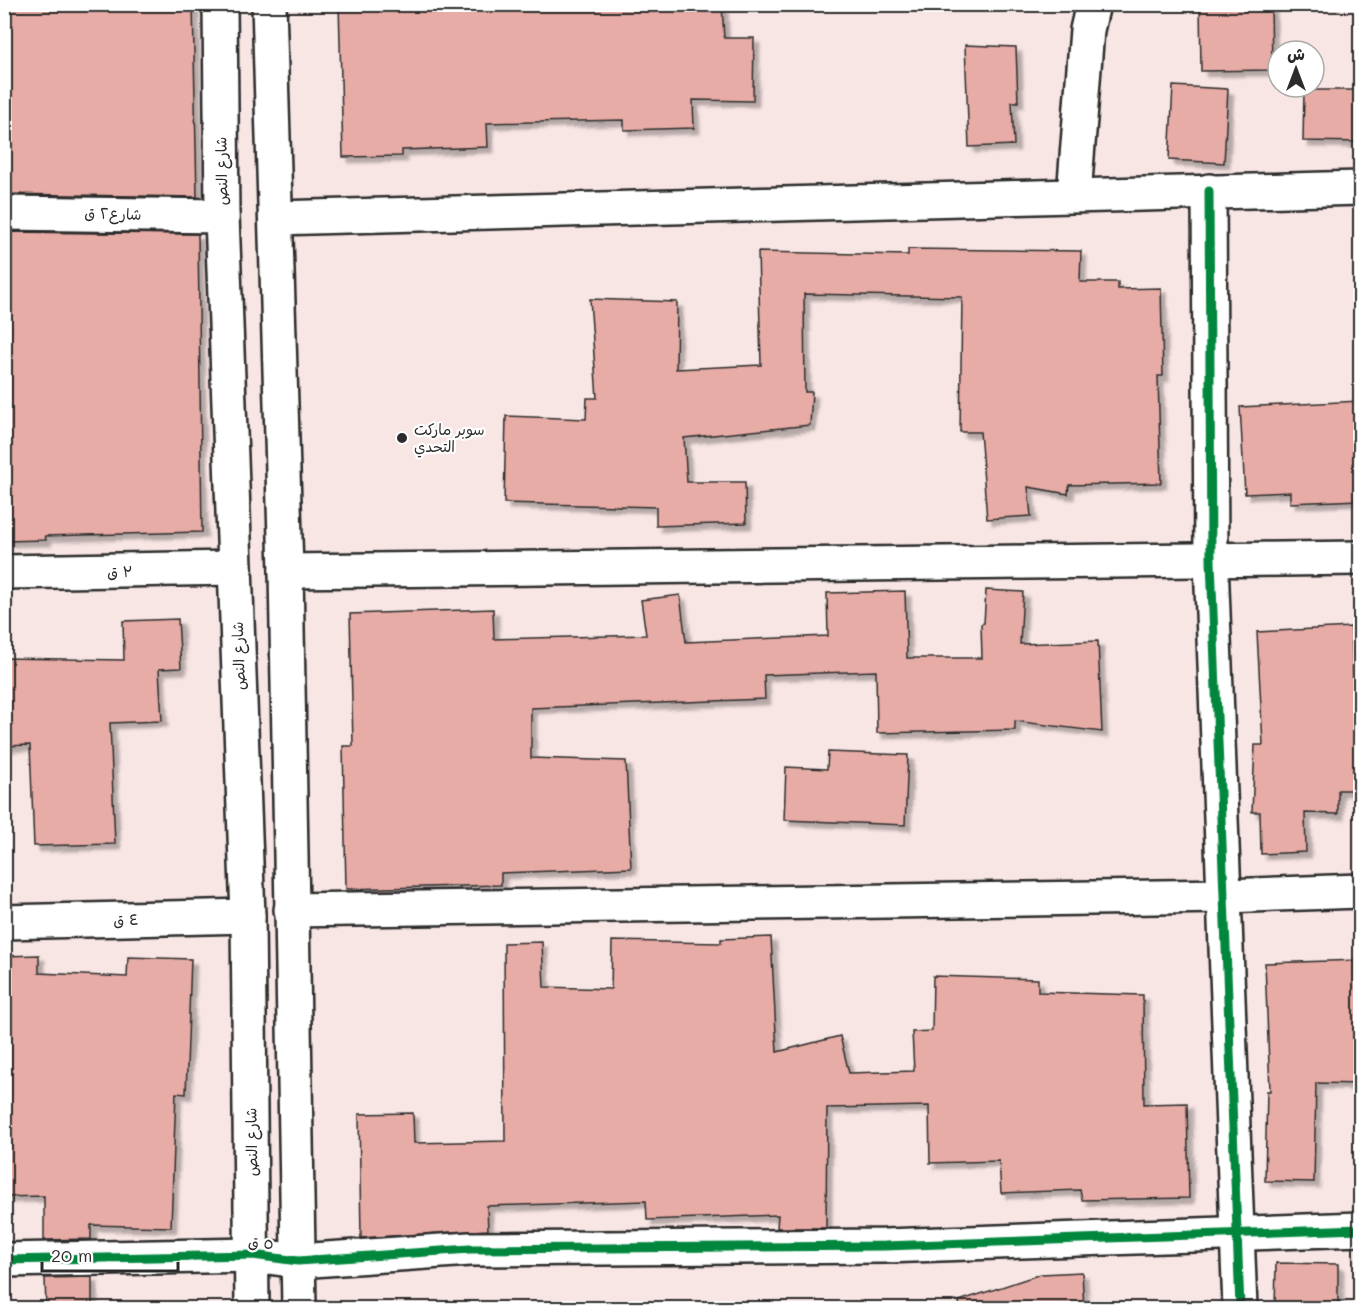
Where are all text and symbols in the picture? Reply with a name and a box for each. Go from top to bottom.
north arrow [1266,39,1326,99]
text: ش [1287,43,1305,64]
street label: شارع النص [210,136,233,205]
street label: شارع٢ ق [84,202,142,225]
place label: سوبر ماركت التحدي [414,419,485,458]
marker: سوبر ماركت التحدي [395,431,409,445]
street label: ٣ ق [107,561,133,581]
street label: شارع النص [227,621,250,691]
street label: ٤ ق [113,909,139,929]
street label: شارع النص [240,1107,263,1176]
street label: ٥ ق [247,1231,275,1253]
scale bar [42,1235,178,1273]
text: 20 m [51,1243,92,1267]

